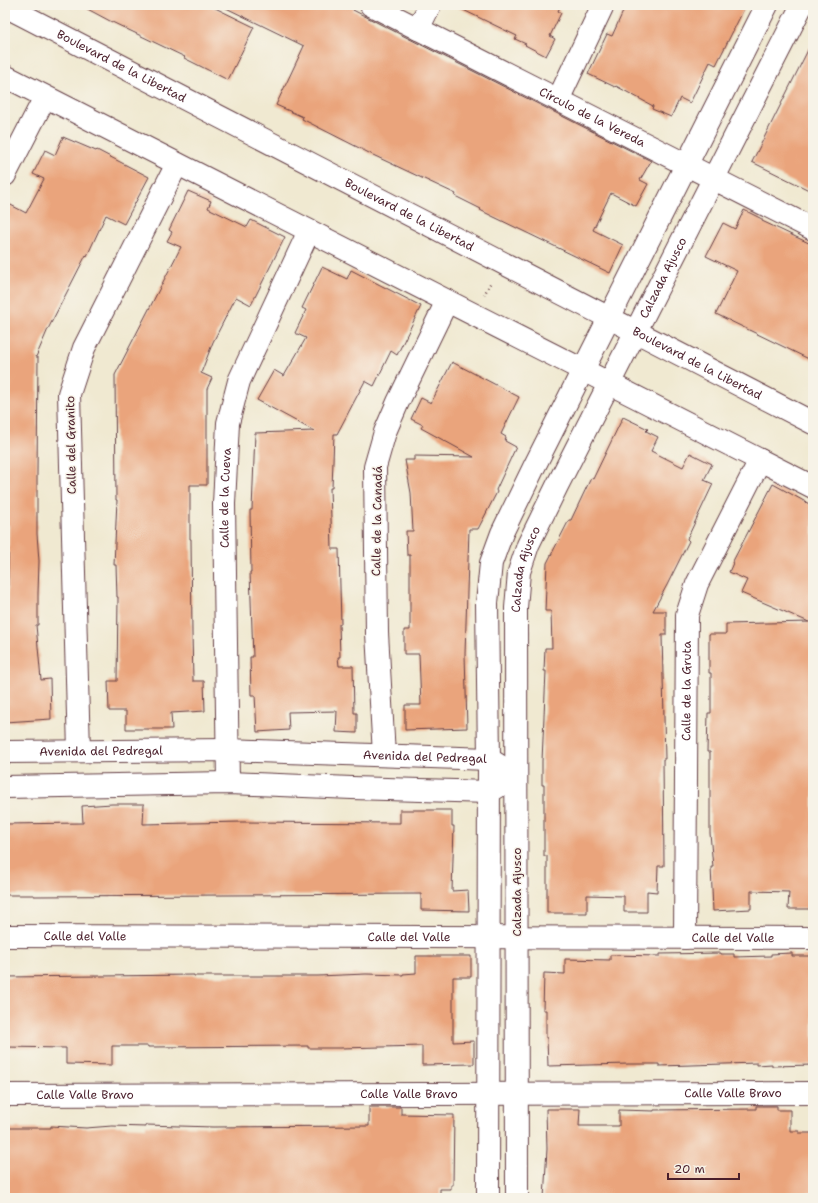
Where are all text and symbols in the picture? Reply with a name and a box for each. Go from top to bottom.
street label: Boulevard de la Libertad [54,26,189,106]
street label: Círculo de la Vereda [536,84,648,151]
street label: Boulevard de la Libertad [342,175,477,255]
street label: Calzada Ajusco [636,234,690,321]
street label: Boulevard de la Libertad [630,323,765,404]
street label: Calle del Granito [62,396,80,494]
street label: Calle de la Cueva [216,447,235,548]
street label: Calle de la Canadá [368,465,386,576]
street label: Calzada Ajusco [508,524,544,613]
street label: Calle de la Gruta [678,640,695,741]
street label: Avenida del Pedregal [39,743,163,760]
street label: Avenida del Pedregal [363,747,487,767]
street label: Calzada Ajusco [509,847,525,937]
street label: Calle del Valle [43,928,127,944]
street label: Calle del Valle [367,929,451,945]
street label: Calle del Valle [691,930,775,946]
street label: Calle Valle Bravo [684,1085,782,1101]
street label: Calle Valle Bravo [360,1086,458,1102]
street label: Calle Valle Bravo [36,1087,134,1103]
scale bar [668,1155,739,1181]
text: 20 m [674,1161,705,1177]

